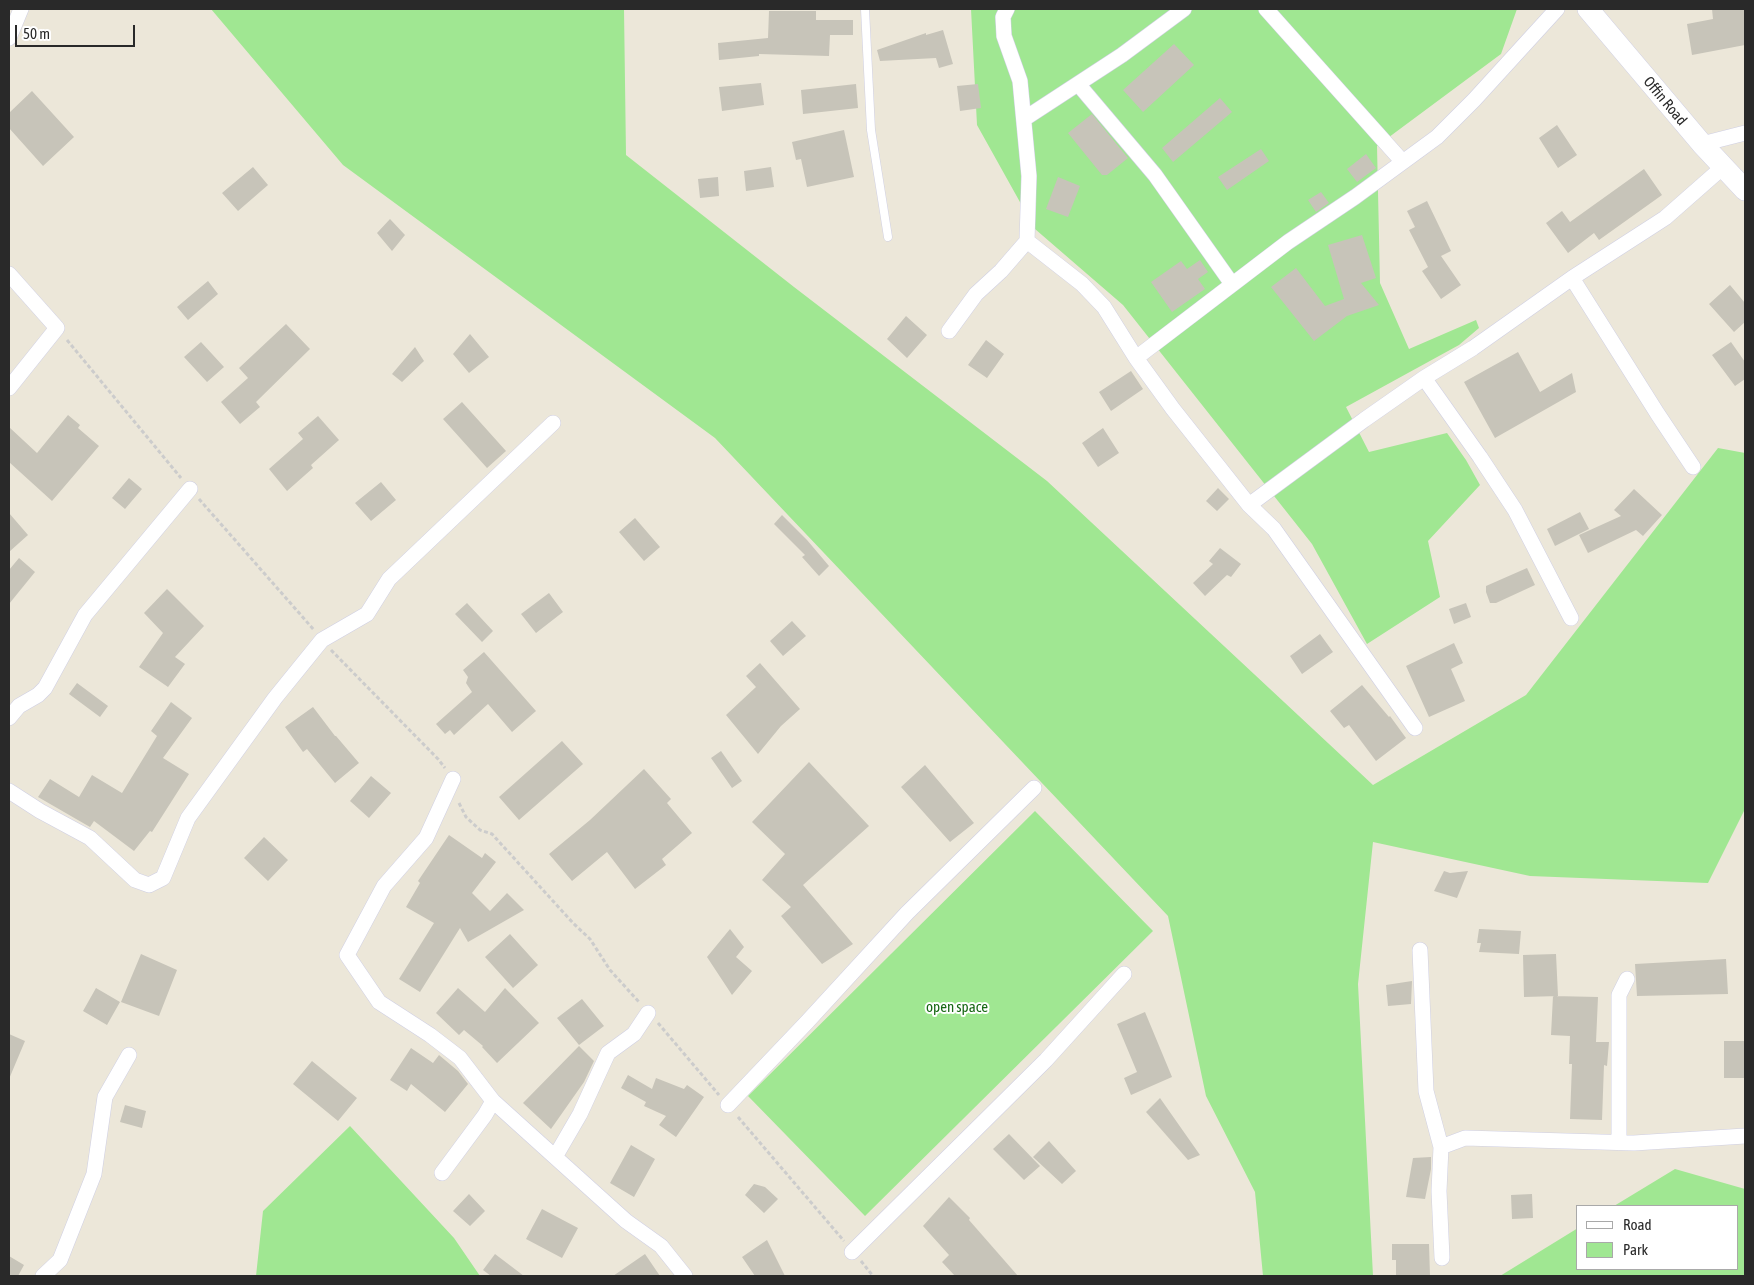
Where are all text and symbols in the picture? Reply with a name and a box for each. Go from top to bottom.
scale bar [18,15,138,47]
text: 50 m [23,25,50,42]
street label: Offin Road [1639,73,1691,129]
park label: open space [926,998,988,1016]
legend [1576,1205,1739,1270]
text: Road [1623,1216,1652,1233]
text: Park [1623,1241,1648,1258]

